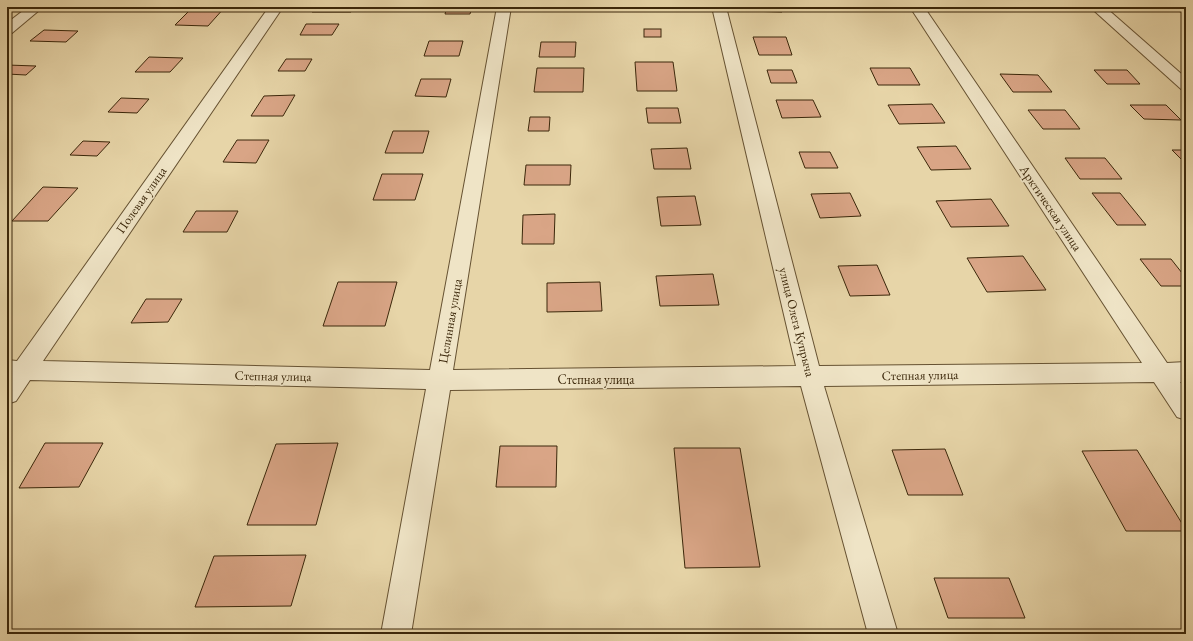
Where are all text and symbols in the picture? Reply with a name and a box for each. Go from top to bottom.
street label: Арктическая улица [1015,161,1086,255]
street label: Полевая улица [112,163,171,237]
street label: улица Олега Купрыча [775,265,819,379]
street label: Целинная улица [434,276,466,365]
street label: Степная улица [881,366,959,384]
street label: Степная улица [234,367,312,385]
street label: Степная улица [558,371,635,388]

